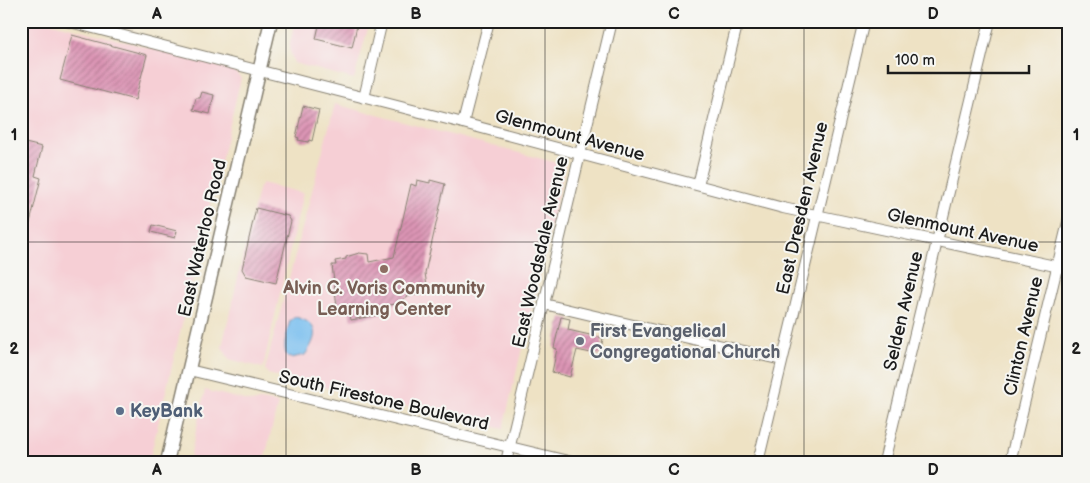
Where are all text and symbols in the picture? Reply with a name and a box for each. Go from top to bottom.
text: A [151,5,162,24]
text: B [410,5,422,24]
text: C [668,5,680,24]
text: D [927,5,939,24]
scale bar [888,42,1029,74]
text: 100 m [895,51,935,70]
street label: Glenmount Avenue [493,105,647,166]
street label: East Dresden Avenue [772,119,833,297]
text: 1 [11,126,17,145]
text: 1 [1073,126,1079,145]
street label: East Woodsdale Avenue [508,154,573,350]
street label: East Waterloo Road [174,157,231,319]
street label: Glenmount Avenue [885,204,1041,257]
street label: Selden Avenue [880,249,927,373]
marker: Alvin C. Voris Community Learning Center [378,263,390,275]
street label: Clinton Avenue [1000,274,1047,398]
place label: Alvin C. Voris Community Learning Center [282,278,485,320]
place label: First Evangelical Congregational Church [590,321,780,363]
marker: First Evangelical Congregational Church [574,335,586,347]
text: 2 [9,340,19,359]
text: 2 [1071,340,1081,359]
street label: South Firestone Boulevard [277,366,491,435]
place label: KeyBank [130,401,203,422]
marker: KeyBank [114,405,126,417]
text: A [151,461,162,480]
text: B [410,461,422,480]
text: C [668,461,680,480]
text: D [927,461,939,480]

